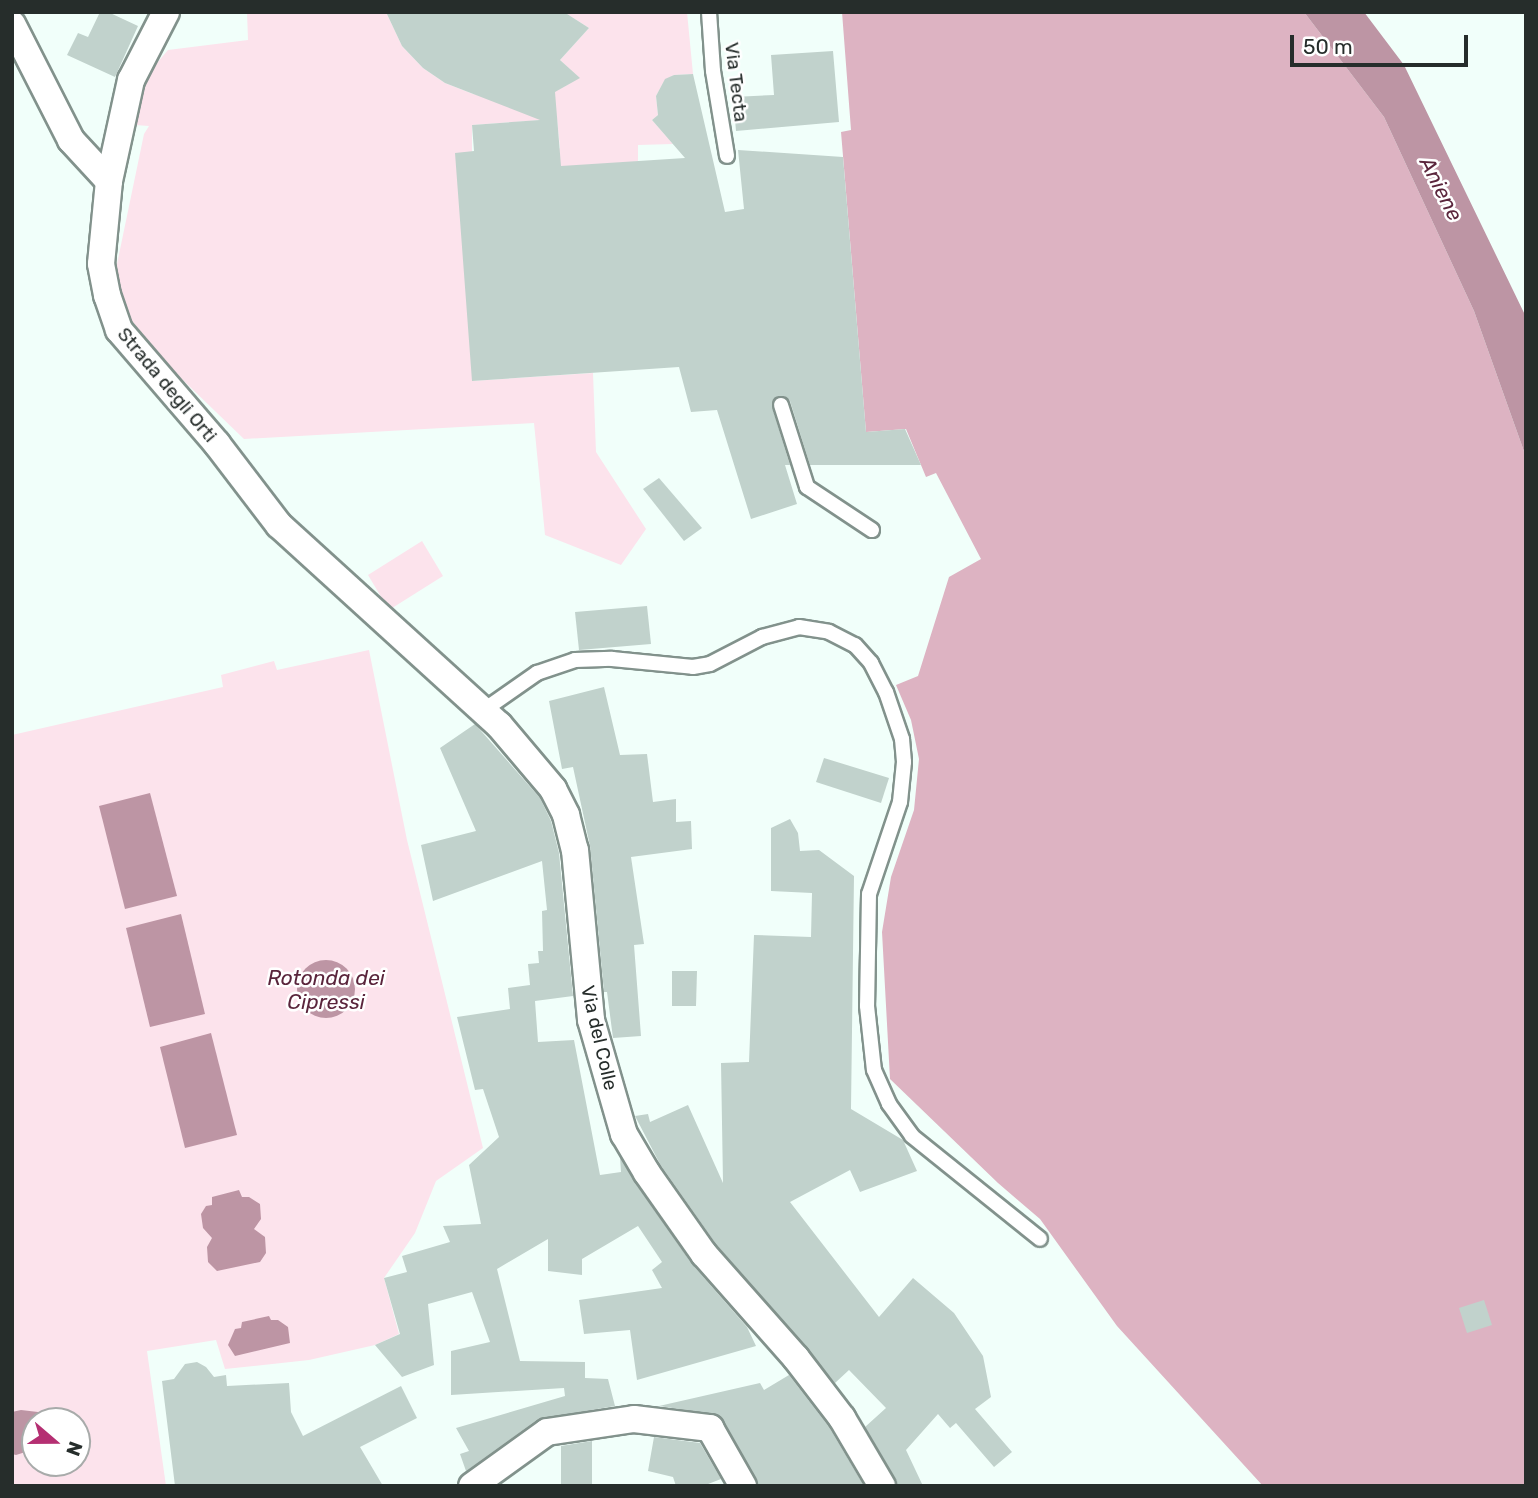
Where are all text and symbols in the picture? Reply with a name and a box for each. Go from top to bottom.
scale bar [1293,21,1472,65]
text: 50 m [1303,34,1353,59]
street label: Via Tecta [720,41,752,123]
water label: Aniene [1414,153,1468,225]
street label: Strada degli Orti [112,323,222,447]
water label: Rotonda dei Cipressi [267,965,385,1015]
street label: Via del Colle [576,983,622,1093]
north arrow [21,1407,91,1477]
text: N [61,1438,87,1459]

